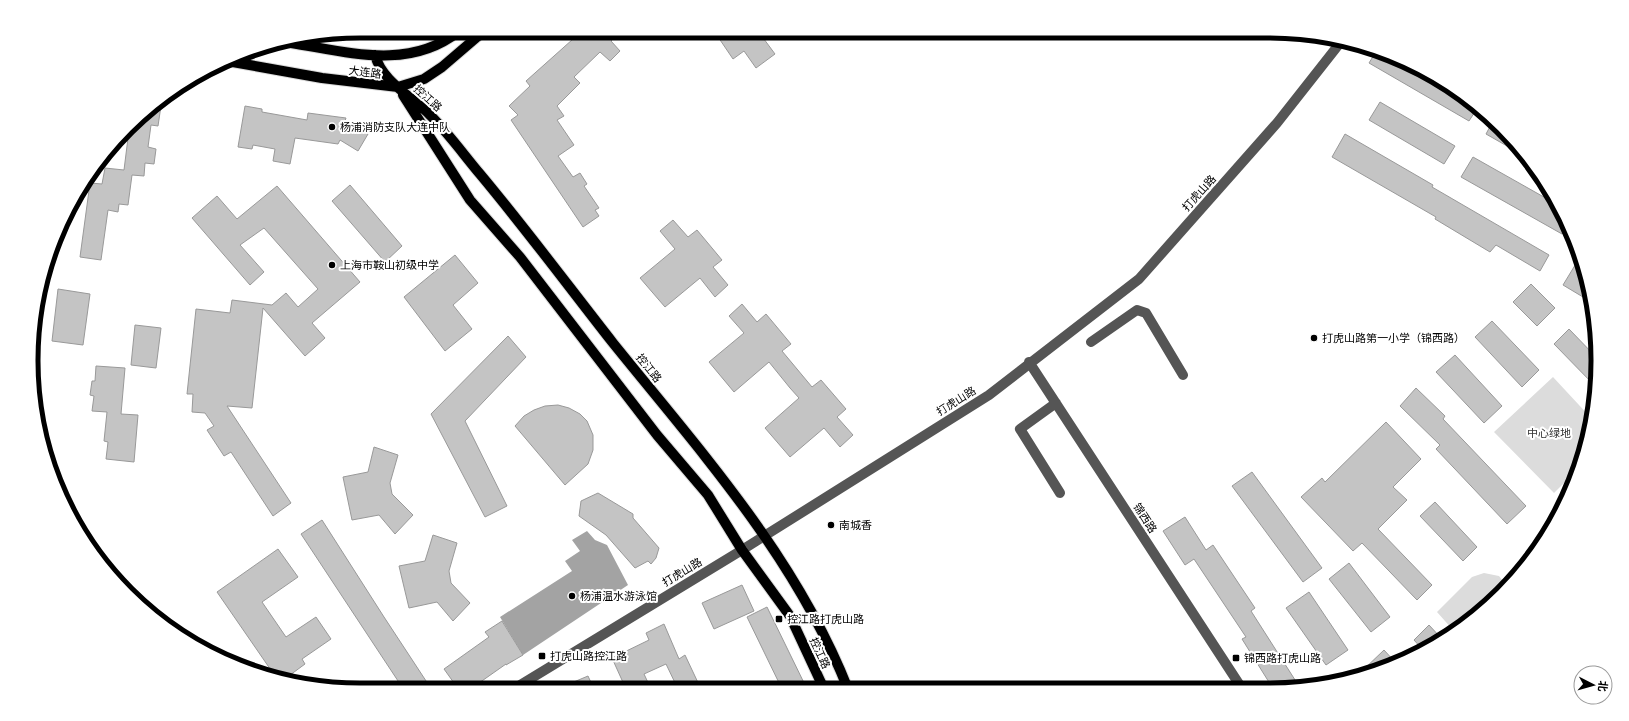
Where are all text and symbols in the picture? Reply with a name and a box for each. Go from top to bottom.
street label: 大连路 [348,64,382,81]
street label: 控江路 [411,83,444,114]
place label: 杨浦消防支队大连中队 [340,121,450,134]
marker: 杨浦消防支队大连中队 [327,122,337,132]
street label: 打虎山路 [1180,173,1219,214]
place label: 上海市鞍山初级中学 [340,259,439,272]
marker: 上海市鞍山初级中学 [327,260,337,270]
place label: 打虎山路第一小学（锦西路） [1322,332,1465,345]
marker: 打虎山路第一小学（锦西路） [1309,333,1319,343]
street label: 控江路 [633,351,664,385]
street label: 打虎山路 [934,384,978,419]
park label: 中心绿地 [1527,427,1571,440]
street label: 锦西路 [1130,501,1159,536]
place label: 南城香 [839,519,872,532]
marker: 南城香 [826,520,836,530]
street label: 打虎山路 [660,556,704,589]
place label: 杨浦温水游泳馆 [580,590,657,603]
marker: 杨浦温水游泳馆 [567,591,577,601]
place label: 控江路打虎山路 [787,613,864,626]
marker: 控江路打虎山路 [774,614,784,624]
street label: 控江路 [807,636,832,671]
place label: 打虎山路控江路 [550,650,627,663]
marker: 打虎山路控江路 [537,651,547,661]
place label: 锦西路打虎山路 [1244,652,1321,665]
marker: 锦西路打虎山路 [1231,653,1241,663]
north arrow [1573,665,1613,705]
text: 北 [1595,680,1609,692]

